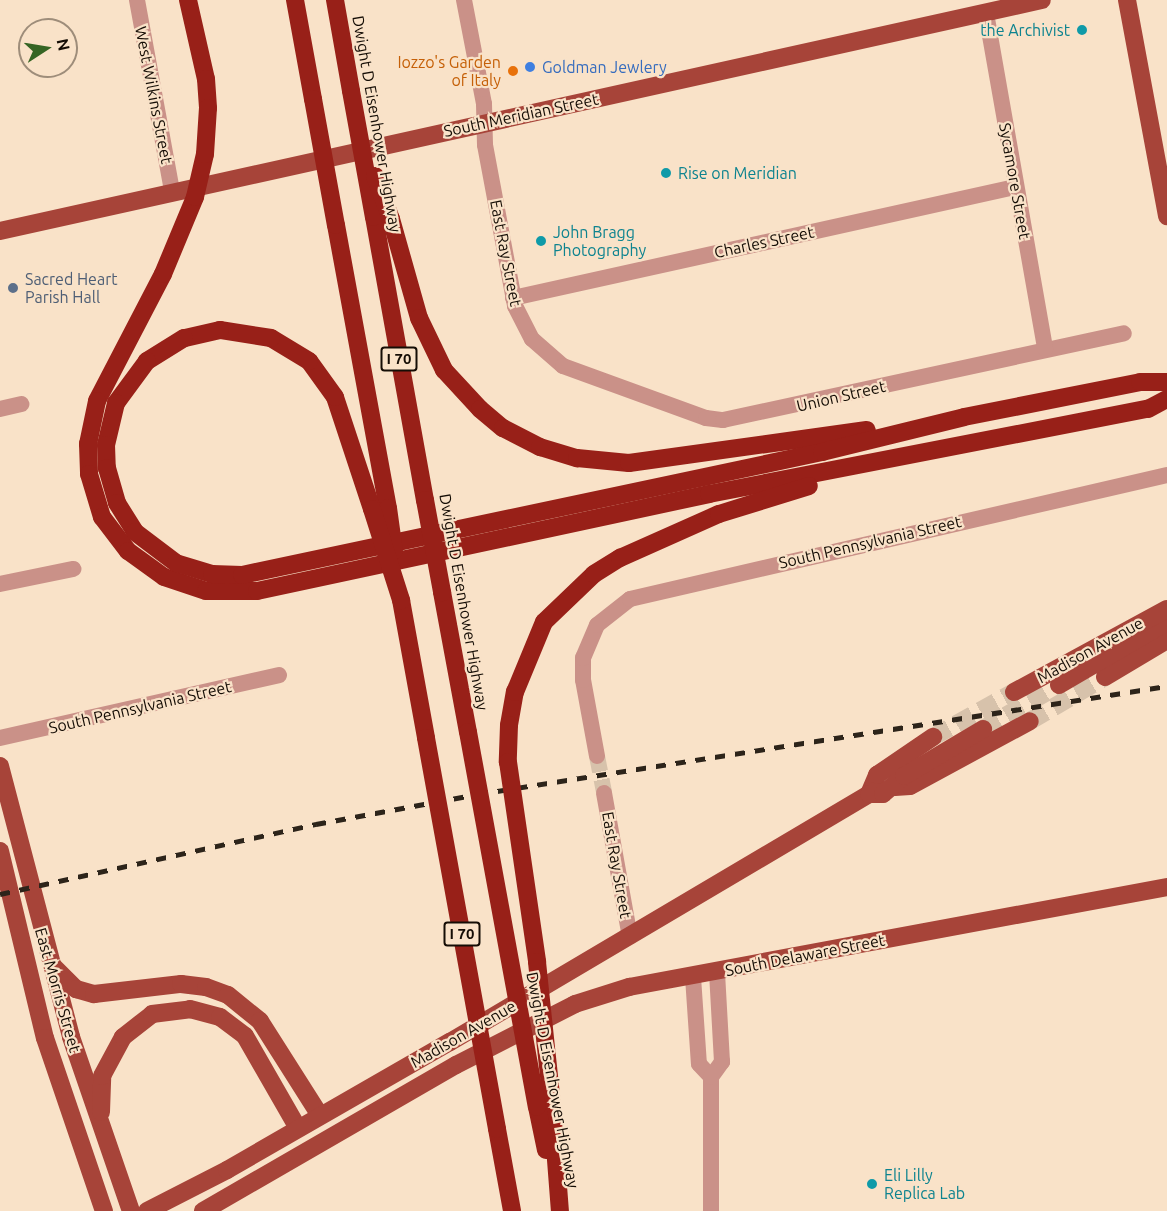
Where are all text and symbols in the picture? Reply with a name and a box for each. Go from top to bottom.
street label: Dwight D Eisenhower Highway [348,14,406,234]
north arrow [18,18,78,78]
place label: the Archivist [980,20,1070,40]
marker: the Archivist [1075,23,1089,37]
street label: West Wilkins Street [131,25,177,165]
text: N [54,37,74,52]
place label: Iozzo's Garden of Italy [397,52,501,90]
place label: Goldman Jewlery [542,57,667,77]
marker: Goldman Jewlery [523,60,537,74]
marker: Iozzo's Garden of Italy [506,64,520,78]
street label: South Meridian Street [442,89,600,141]
street label: Sycamore Street [995,121,1035,241]
place label: Rise on Meridian [678,163,797,183]
marker: Rise on Meridian [659,166,673,180]
street label: East Ray Street [486,198,526,308]
place label: John Bragg Photography [553,222,646,260]
street label: Charles Street [712,222,816,262]
marker: John Bragg Photography [534,234,548,248]
place label: Sacred Heart Parish Hall [25,269,118,307]
marker: Sacred Heart Parish Hall [6,281,20,295]
road number: I 70 [380,347,418,371]
street label: Union Street [795,376,887,416]
street label: Dwight D Eisenhower Highway [435,492,493,712]
street label: South Pennsylvania Street [777,512,963,572]
street label: Madison Avenue [1034,613,1146,687]
street label: South Pennsylvania Street [47,677,233,737]
street label: East Ray Street [598,810,636,920]
road number: I 70 [442,922,482,946]
street label: East Morris Street [31,926,85,1054]
street label: South Delaware Street [723,930,887,980]
street label: Dwight D Eisenhower Highway [523,970,583,1190]
street label: Madison Avenue [407,996,519,1072]
place label: Eli Lilly Replica Lab [884,1165,965,1203]
marker: Eli Lilly Replica Lab [865,1177,879,1191]

